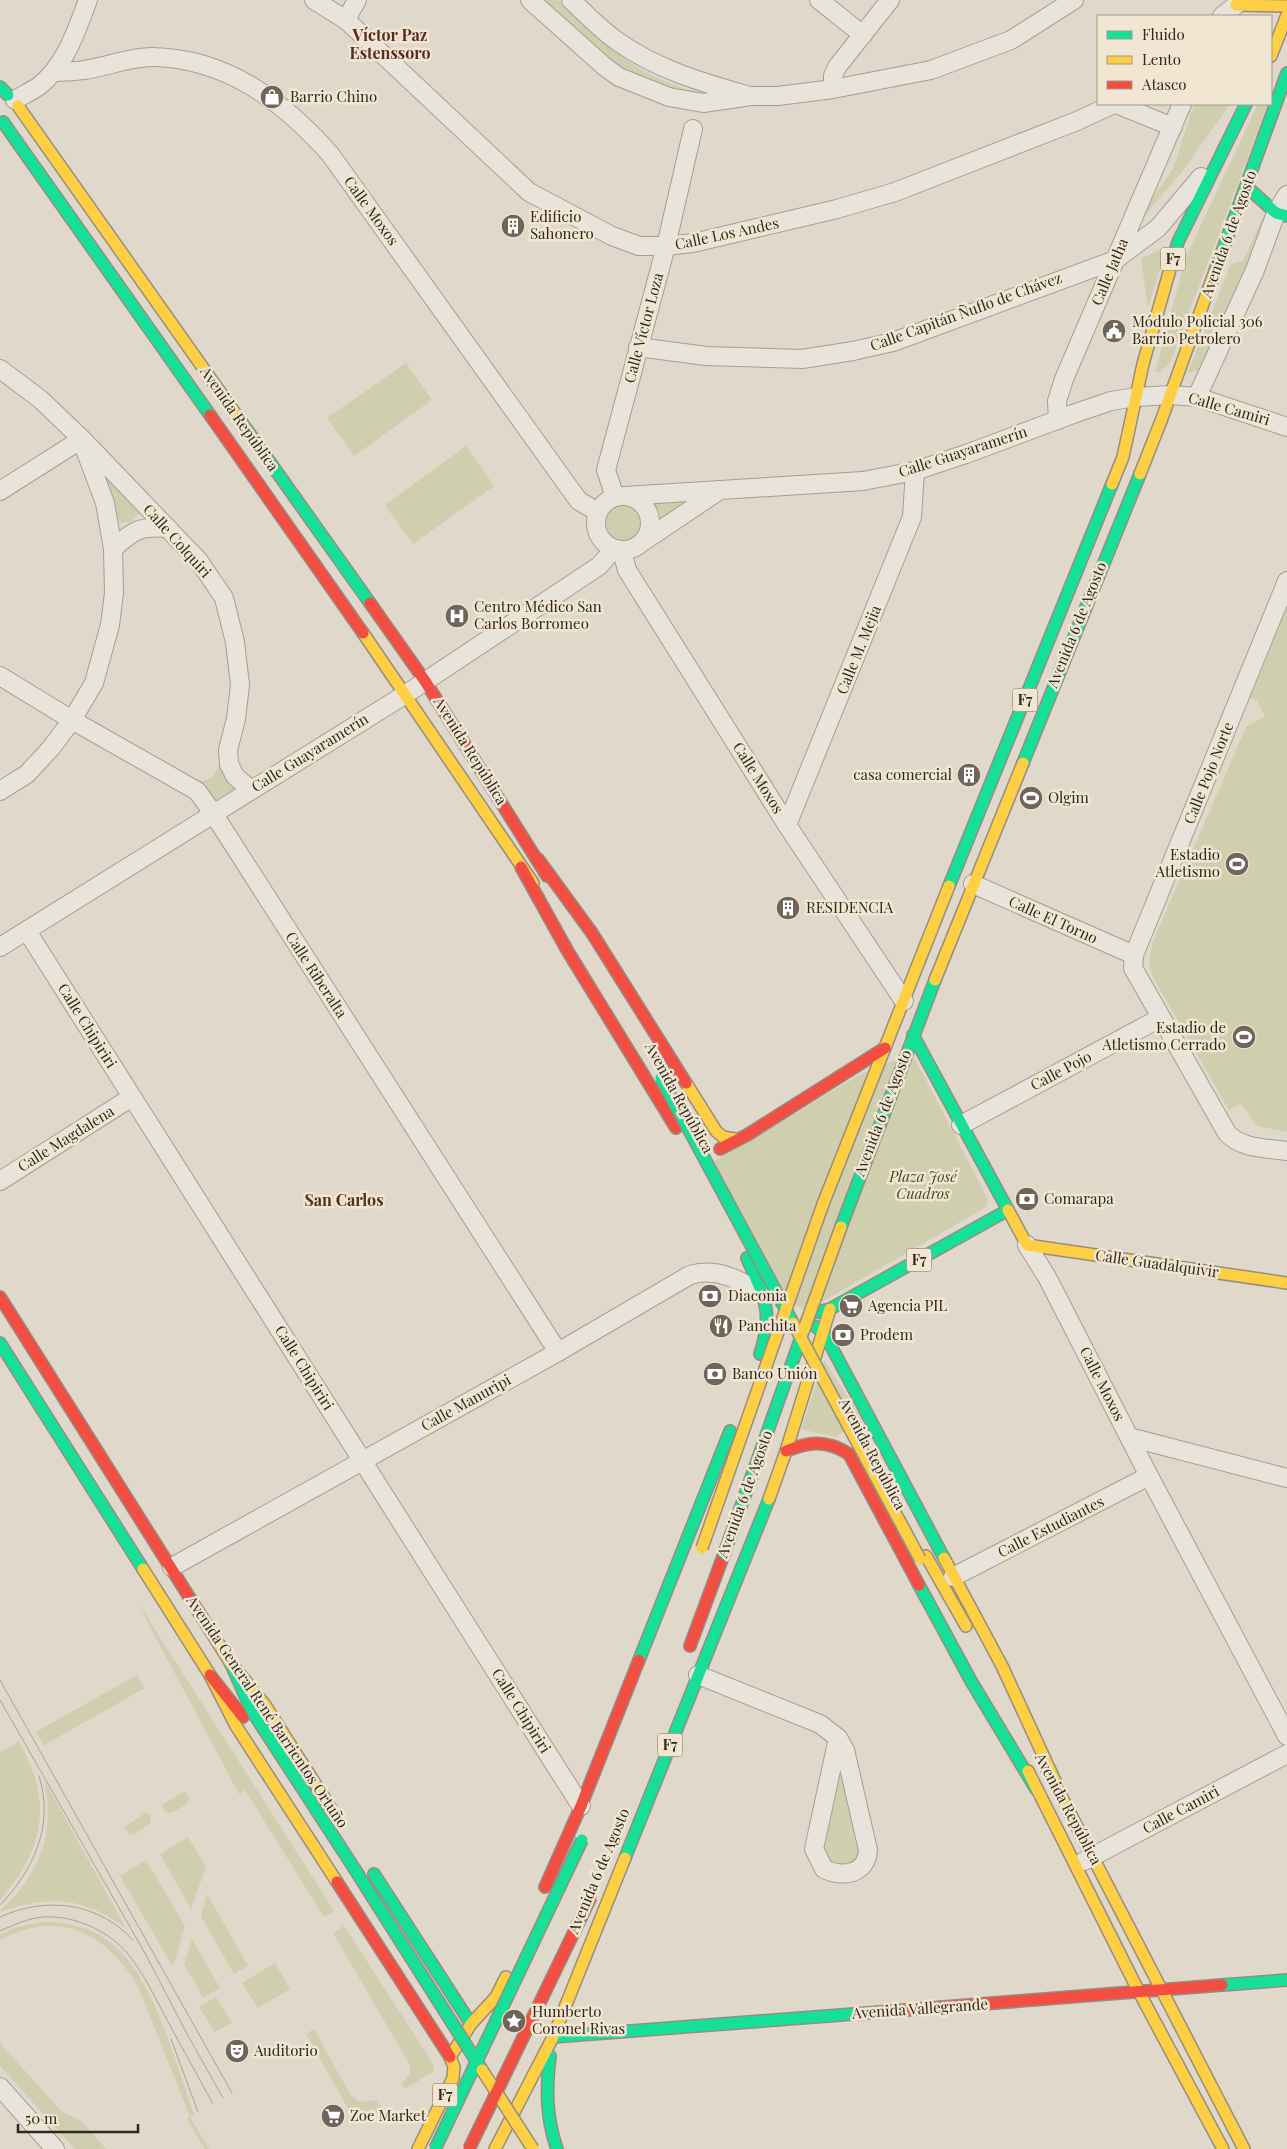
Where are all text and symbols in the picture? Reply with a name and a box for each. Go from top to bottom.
legend [1097,15,1272,105]
district label: Víctor Paz Estenssoro [349,24,431,63]
text: Fluido [1142,24,1185,44]
text: Lento [1142,49,1181,69]
text: Atasco [1141,74,1186,94]
shop icon: Barrio Chino [259,84,285,110]
place label: Barrio Chino [290,86,377,106]
street label: Avenida 6 de Agosto [1195,167,1260,301]
street label: Calle Moxos [340,172,404,249]
place label: Edificio Sahonero [530,206,594,243]
street label: Calle Los Andes [673,212,781,254]
building icon: Edificio Sahonero [500,213,526,239]
street label: Calle Jatha [1086,234,1132,308]
road number: F7 [1160,248,1186,270]
street label: Calle Capitán Ñuflo de Chávez [867,267,1064,355]
street label: Calle Víctor Loza [619,270,667,385]
place label: Módulo Policial 306 Barrio Petrolero [1132,311,1263,348]
public building icon: Módulo Policial 306 Barrio Petrolero [1101,318,1127,344]
street label: Avenida República [196,361,284,475]
street label: Calle Camiri [1186,387,1273,429]
street label: Calle Guayaramerín [896,421,1030,481]
street label: Calle Colquiri [139,499,217,582]
street label: Avenida 6 de Agosto [1041,559,1110,691]
place label: Centro Médico San Carlos Borromeo [474,596,602,633]
street label: Calle M. Mejia [831,602,885,697]
hospital icon: Centro Médico San Carlos Borromeo [444,603,470,629]
road number: F7 [1012,688,1038,712]
street label: Avenida República [429,692,512,809]
street label: Calle Guayaramerín [247,708,372,796]
street label: Calle Pojo Norte [1178,719,1238,827]
street label: Calle Moxos [729,738,789,817]
building icon: casa comercial [956,762,982,788]
place label: casa comercial [853,764,952,784]
sports icon: Olgim [1018,785,1044,811]
place label: Olgim [1048,787,1090,807]
place label: Estadio Atletismo [1155,844,1220,881]
sports icon: Estadio Atletismo [1224,851,1250,877]
street label: Calle El Torno [1006,891,1101,948]
building icon: RESIDENCIA [775,895,801,921]
place label: RESIDENCIA [806,897,894,917]
street label: Calle Riberalta [282,928,352,1022]
street label: Calle Chipiriri [54,979,122,1072]
place label: Estadio de Atletismo Cerrado [1101,1017,1226,1054]
sports icon: Estadio de Atletismo Cerrado [1231,1024,1257,1050]
street label: Avenida República [641,1038,719,1157]
street label: Avenida 6 de Agosto [848,1046,915,1180]
street label: Calle Pojo [1026,1046,1095,1095]
street label: Calle Magdalena [13,1100,118,1176]
park label: Plaza José Cuadros [888,1166,958,1203]
bank icon: Comarapa [1014,1186,1040,1212]
place label: Comarapa [1044,1188,1114,1208]
district label: San Carlos [304,1189,384,1210]
street label: Calle Guadalquivir [1094,1244,1221,1282]
road number: F7 [906,1248,932,1272]
bank icon: Diaconia [697,1283,723,1309]
place label: Diaconia [728,1285,788,1305]
supermarket icon: Agencia PIL [838,1293,864,1319]
place label: Agencia PIL [867,1295,947,1315]
restaurant icon: Panchita [708,1313,734,1339]
place label: Panchita [738,1315,797,1335]
street label: Calle Chipiriri [271,1321,339,1414]
bank icon: Prodem [830,1322,856,1348]
place label: Prodem [860,1324,914,1344]
street label: Calle Moxos [1076,1343,1130,1424]
bank icon: Banco Unión [702,1361,728,1387]
place label: Banco Unión [732,1363,818,1383]
street label: Calle Manuripi [417,1369,515,1435]
street label: Avenida República [835,1393,911,1513]
street label: Avenida 6 de Agosto [711,1427,776,1561]
street label: Calle Estudiantes [994,1491,1107,1561]
street label: Avenida General René Barrientos Ortuño [182,1591,353,1831]
street label: Calle Chipiriri [488,1664,556,1757]
road number: F7 [658,1734,682,1756]
street label: Avenida República [1031,1748,1107,1868]
street label: Calle Camiri [1139,1780,1223,1838]
street label: Avenida 6 de Agosto [562,1805,633,1937]
street label: Avenida Vallegrande [850,1993,989,2023]
place label: Humberto Coronel Rivas [532,2001,625,2038]
place icon: Humberto Coronel Rivas [501,2008,527,2034]
theatre icon: Auditorio [224,2038,250,2064]
place label: Auditorio [253,2040,318,2060]
road number: F7 [432,2084,458,2106]
scale bar [18,2102,138,2134]
supermarket icon: Zoe Market [320,2103,346,2129]
place label: Zoe Market [350,2105,427,2125]
text: 50 m [25,2108,58,2128]

